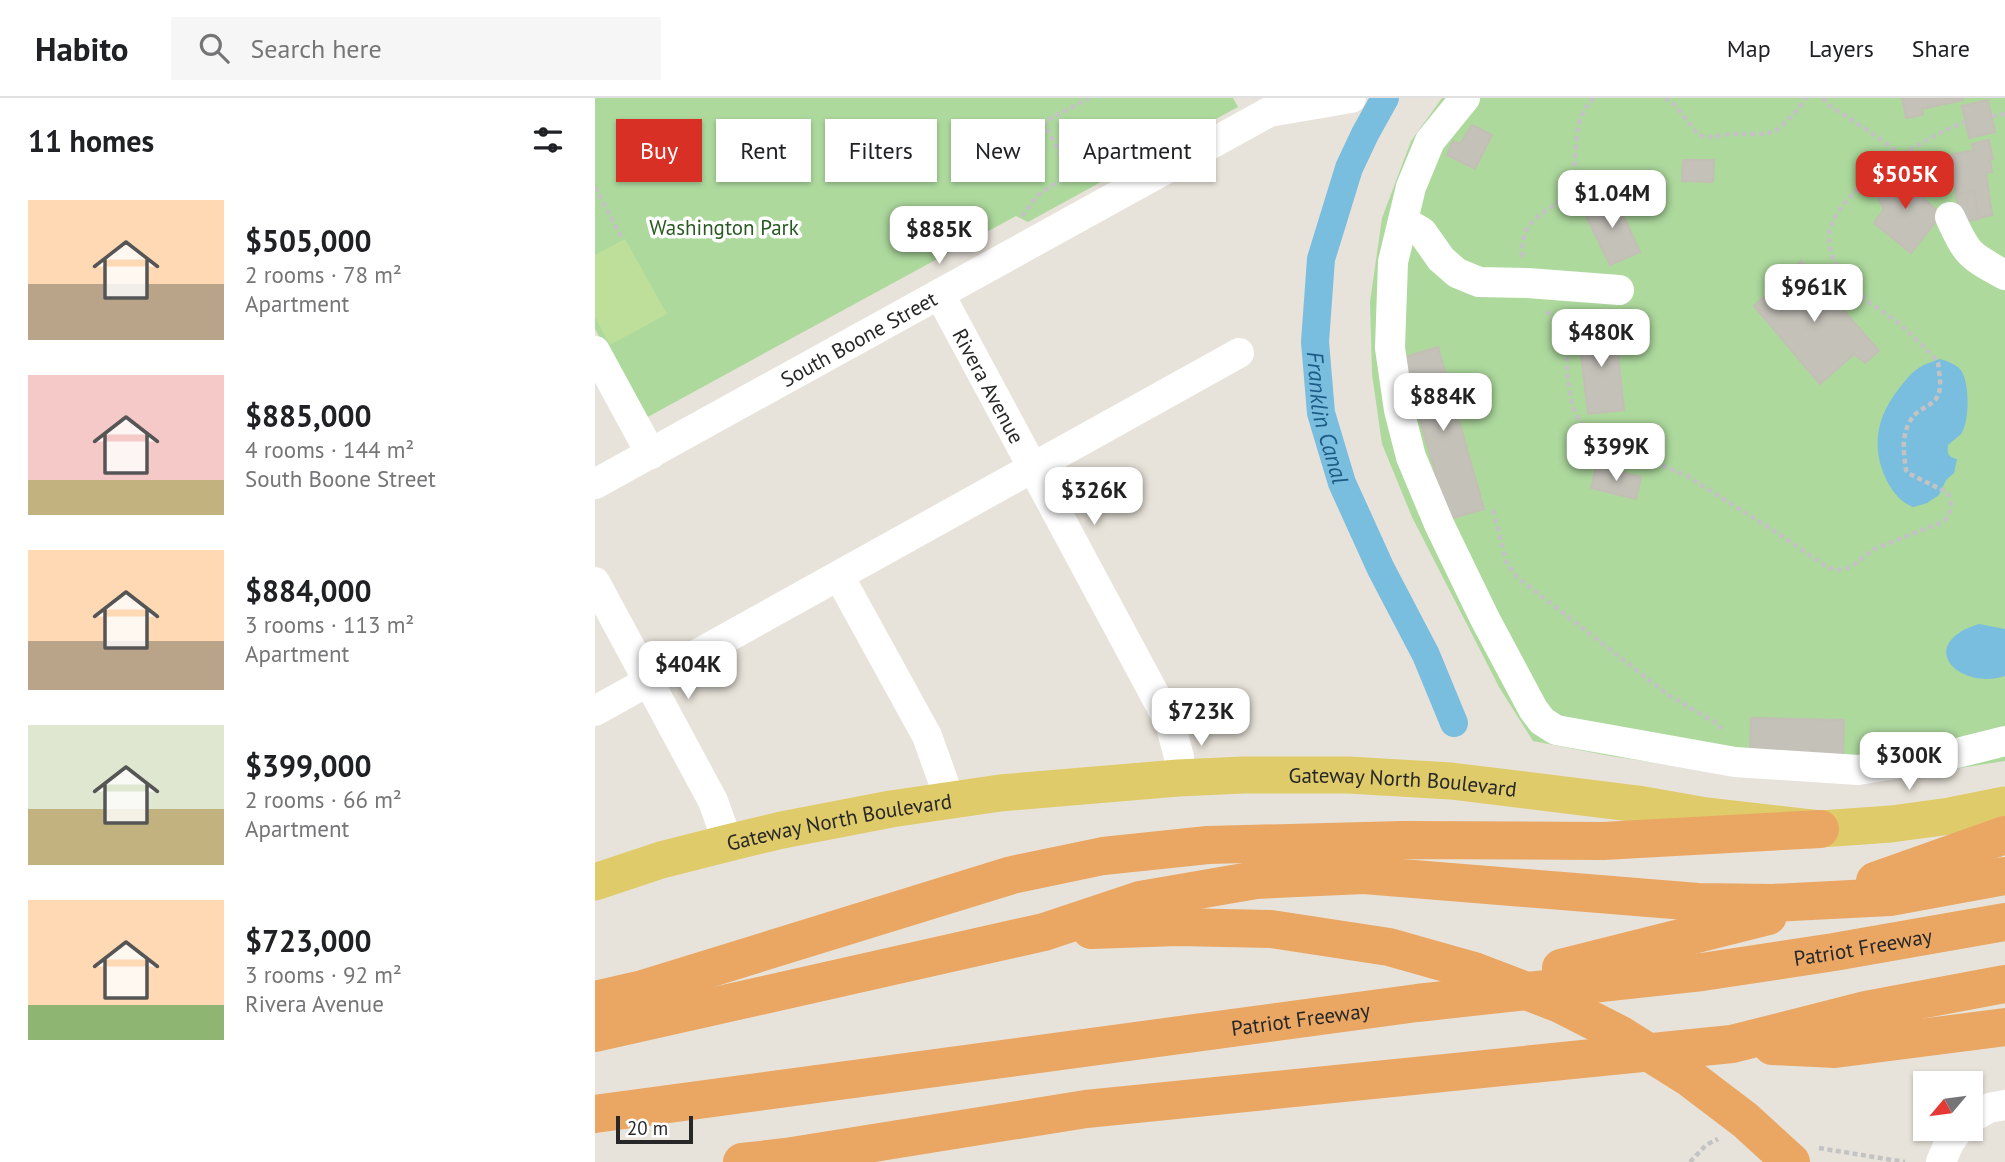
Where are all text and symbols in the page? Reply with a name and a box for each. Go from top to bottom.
search box [171,17,661,80]
text: Habito [35,27,129,70]
icon: search [195,29,233,67]
text: Search here [251,32,382,65]
text: Map [1727,33,1771,64]
text: Layers [1809,33,1874,64]
text: Share [1912,33,1970,64]
chip: Buy [616,119,702,182]
chip: Rent [716,119,811,182]
chip: Filters [825,119,937,182]
chip: New [951,119,1045,182]
chip: Apartment [1059,119,1216,182]
text: 11 homes [28,121,154,160]
icon: filters [529,121,567,159]
pin: $505K [1856,152,1954,211]
text: $505K [1872,159,1938,188]
pin: $1.04M [1555,170,1669,230]
text: $1.04M [1574,178,1650,207]
pin: $885K [890,206,988,266]
park label: Washington Park [649,214,799,241]
text: $885K [906,214,972,243]
text: $505,000 [245,221,372,260]
icon: home [84,228,168,312]
text: 2 rooms · 78 m² [245,260,402,289]
pin: $961K [1765,264,1863,324]
text: $961K [1781,272,1847,301]
street label: South Boone Street [776,285,941,392]
text: Apartment [245,289,349,318]
pin: $480K [1552,310,1650,369]
text: $480K [1568,317,1634,346]
street label: Rivera Avenue [947,323,1031,448]
water label: Franklin Canal [1301,350,1356,487]
pin: $884K [1394,374,1492,433]
text: $884K [1410,381,1476,410]
text: $885,000 [245,396,372,435]
icon: home [84,403,168,487]
pin: $399K [1567,424,1665,483]
text: $399K [1583,431,1649,460]
text: 4 rooms · 144 m² [245,435,414,464]
text: South Boone Street [245,464,436,493]
pin: $326K [1045,468,1143,527]
text: $326K [1061,475,1127,504]
text: $884,000 [245,571,372,610]
icon: home [84,578,168,662]
text: 3 rooms · 113 m² [245,610,414,639]
text: Apartment [245,639,349,668]
pin: $404K [639,642,737,701]
text: $404K [655,649,721,678]
pin: $723K [1152,688,1250,748]
text: $723K [1168,696,1234,725]
pin: $300K [1860,732,1958,792]
text: $300K [1876,740,1942,769]
text: $399,000 [245,746,372,785]
icon: home [84,753,168,837]
street label: Gateway North Boulevard [1289,761,1518,802]
text: 2 rooms · 66 m² [245,785,402,814]
street label: Gateway North Boulevard [724,787,953,856]
text: Apartment [245,814,349,843]
text: $723,000 [245,921,372,960]
street label: Patriot Freeway [1792,922,1934,971]
icon: home [84,928,168,1012]
text: 3 rooms · 92 m² [245,960,402,989]
text: Rivera Avenue [245,989,384,1018]
street label: Patriot Freeway [1229,996,1372,1041]
north arrow [1913,1071,1983,1141]
map controls [1913,1071,1983,1141]
scale bar [616,1113,693,1145]
text: 20 m [627,1116,668,1140]

